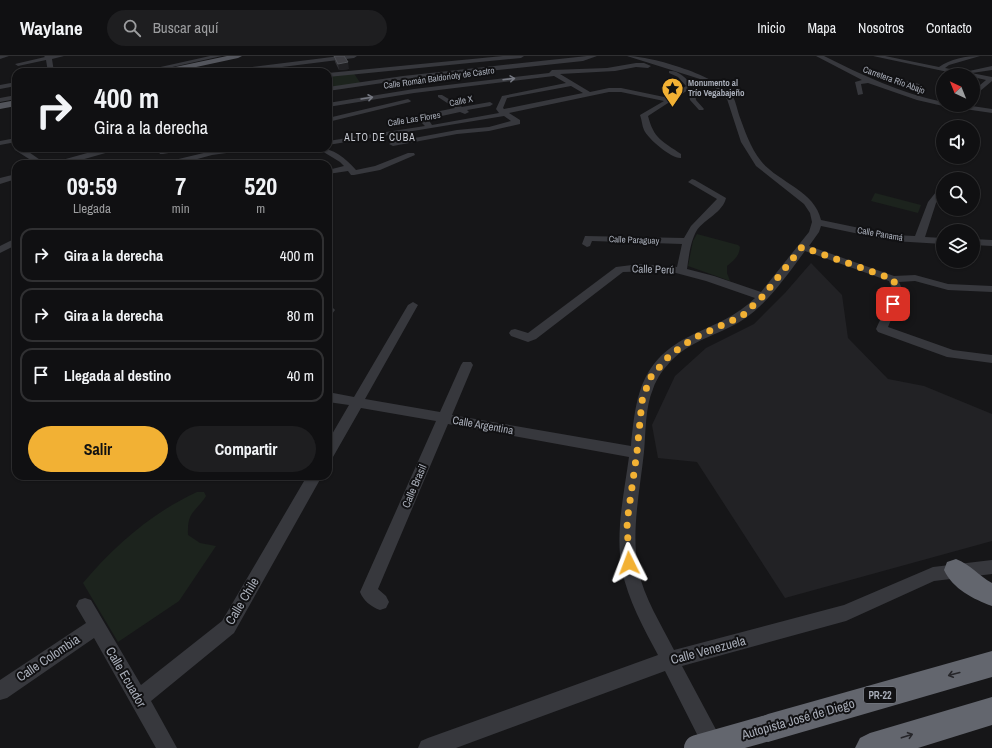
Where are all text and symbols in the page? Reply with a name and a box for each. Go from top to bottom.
search box [107,10,387,46]
text: Waylane [20,15,83,41]
icon: search [121,17,143,39]
text: Buscar aquí [153,17,218,38]
text: Inicio [757,19,785,37]
text: Mapa [807,19,836,37]
text: Nosotros [858,19,904,37]
text: Contacto [926,19,972,37]
street label: Carretera Río Abajo [861,63,927,97]
street label: Calle Román Baldorioty de Castro [383,64,495,92]
north arrow [936,68,980,112]
map controls [936,68,980,268]
one-way arrow [502,75,515,82]
place icon: Monumento al Trío Vegabajeño [659,75,685,108]
place label: Monumento al Trío Vegabajeño [688,77,745,99]
text: 400 m [94,79,159,117]
icon: right [28,84,80,136]
street label: Calle X [448,93,474,109]
one-way arrow [360,94,373,102]
street label: Calle Las Flores [387,109,442,129]
text: Gira a la derecha [94,115,208,140]
button: sound [936,120,980,164]
district label: ALTO DE CUBA [343,131,416,144]
text: 09:59 [67,170,117,202]
text: 7 [175,170,186,202]
text: 520 [244,170,277,202]
button: search [936,172,980,216]
text: Llegada [73,200,111,217]
text: min [172,200,190,217]
text: m [256,200,265,217]
street label: Calle Panamá [856,224,904,244]
button: layers [936,224,980,268]
street label: Calle Paraguay [609,233,660,247]
icon: right [30,244,52,266]
text: Gira a la derecha [64,245,163,266]
text: 400 m [280,245,314,266]
street label: Calle Perú [632,261,674,277]
pin [876,287,910,321]
icon: arrive [882,293,904,315]
icon: right [30,304,52,326]
text: Gira a la derecha [64,305,163,326]
text: 80 m [287,305,314,326]
icon: arrive [30,364,52,386]
text: Llegada al destino [64,365,171,386]
text: 40 m [287,365,314,386]
street label: Calle Argentina [451,413,515,437]
button: Salir [28,426,168,472]
button: Compartir [176,426,316,472]
street label: Calle Brasil [399,462,429,510]
position arrow [608,542,650,584]
street label: Calle Chile [221,574,263,628]
street label: Calle Colombia [13,631,83,685]
street label: Calle Venezuela [669,632,747,668]
street label: Calle Ecuador [102,644,150,711]
one-way arrow [948,671,961,678]
road number: PR-22 [864,687,896,703]
street label: Autopista José de Diego [739,695,857,744]
one-way arrow [901,732,914,739]

